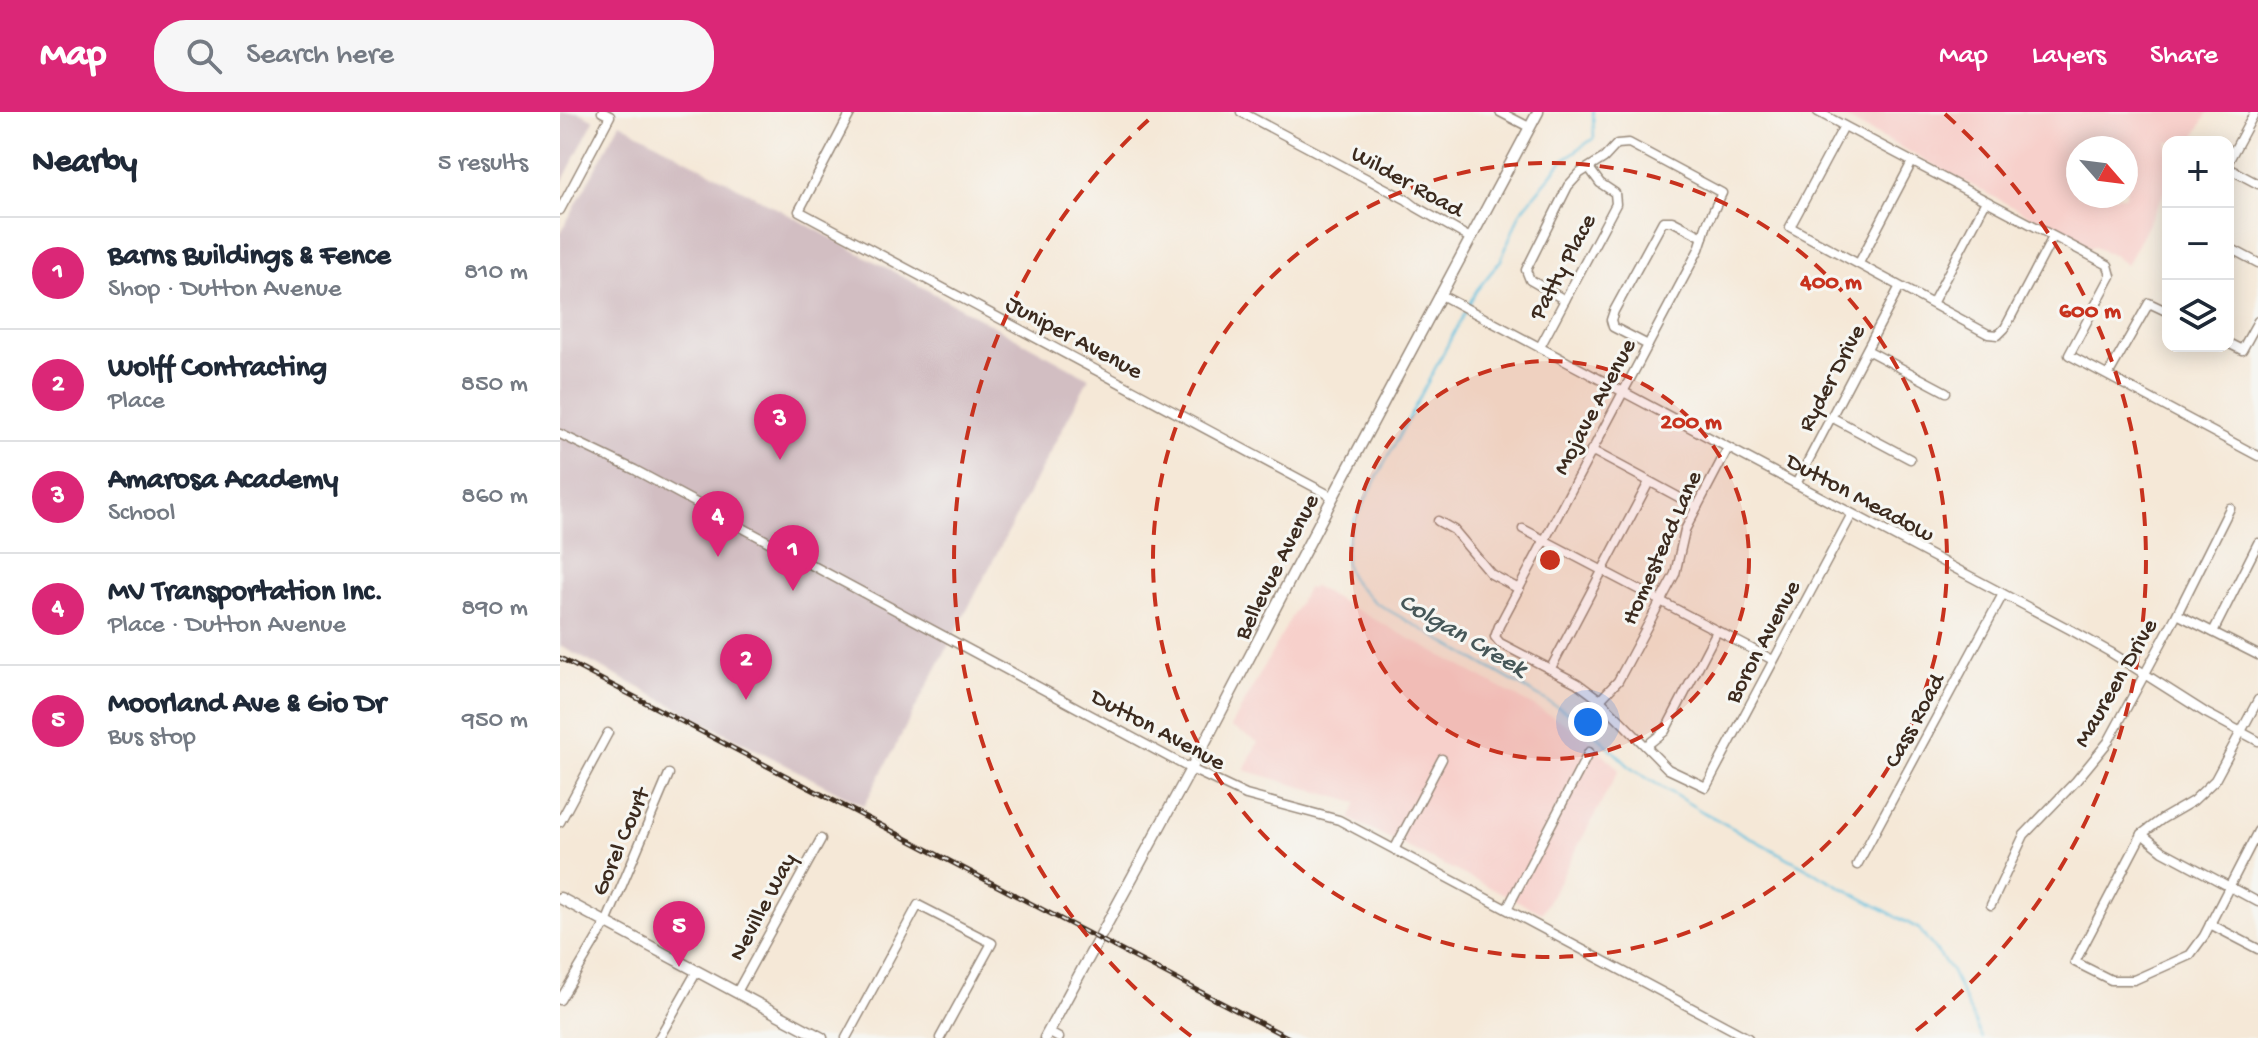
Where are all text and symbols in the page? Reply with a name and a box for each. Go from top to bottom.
search box [154,20,714,92]
text: Map [40,34,106,78]
icon: search [182,34,226,78]
text: Search here [246,39,394,74]
text: Map [1939,40,1988,73]
text: Layers [2032,40,2106,73]
text: Share [2150,40,2218,73]
north arrow [2066,136,2138,208]
map controls [2162,136,2234,352]
button: + [2162,136,2234,208]
street label: Wilder Road [1345,140,1469,227]
text: Nearby [32,144,137,184]
text: 5 results [438,149,528,180]
button: − [2162,208,2234,280]
street label: Patty Place [1524,209,1604,327]
text: Barns Buildings & Fence [108,240,391,275]
text: 1 [53,258,63,289]
text: 810 m [464,258,528,289]
text: 400 m [1799,269,1862,298]
text: Shop · Dutton Avenue [108,275,341,306]
button: layers [2162,280,2234,352]
street label: Juniper Avenue [1000,291,1147,388]
text: 600 m [2059,298,2121,327]
street label: Ryder Drive [1793,319,1874,437]
street label: Mojave Avenue [1548,334,1644,481]
text: Wolff Contracting [108,352,327,387]
text: 2 [52,370,64,401]
text: 850 m [461,370,528,401]
text: Place [108,387,165,418]
pin: 3 [754,394,806,460]
text: 200 m [1660,409,1722,438]
street label: Dutton Meadow [1779,447,1939,550]
text: Amarosa Academy [108,464,338,499]
street label: Homestead Lane [1616,466,1710,630]
text: 3 [51,482,65,513]
text: 860 m [461,482,528,513]
street label: Bellevue Avenue [1228,489,1328,646]
pin: 4 [692,491,744,557]
text: School [108,499,176,530]
pin: 1 [767,525,819,591]
centre of rings [1536,546,1564,574]
text: MV Transportation Inc. [108,576,383,611]
street label: Boron Avenue [1719,576,1809,710]
water label: Colgan Creek [1392,588,1533,687]
text: 4 [52,594,64,625]
text: 890 m [461,594,528,625]
text: Place · Dutton Avenue [108,611,346,642]
street label: Maureen Drive [2068,614,2166,753]
pin: 2 [720,634,772,700]
street label: Cass Road [1879,668,1954,774]
street label: Dutton Avenue [1083,683,1230,779]
text: Moorland Ave & Gio Dr [108,688,386,723]
your location [1568,702,1608,742]
text: 5 [51,706,65,737]
text: 950 m [462,706,528,737]
text: Bus stop [108,723,196,754]
street label: Gorel Court [587,782,659,901]
street label: Neville Way [724,849,805,967]
pin: 5 [653,901,705,967]

